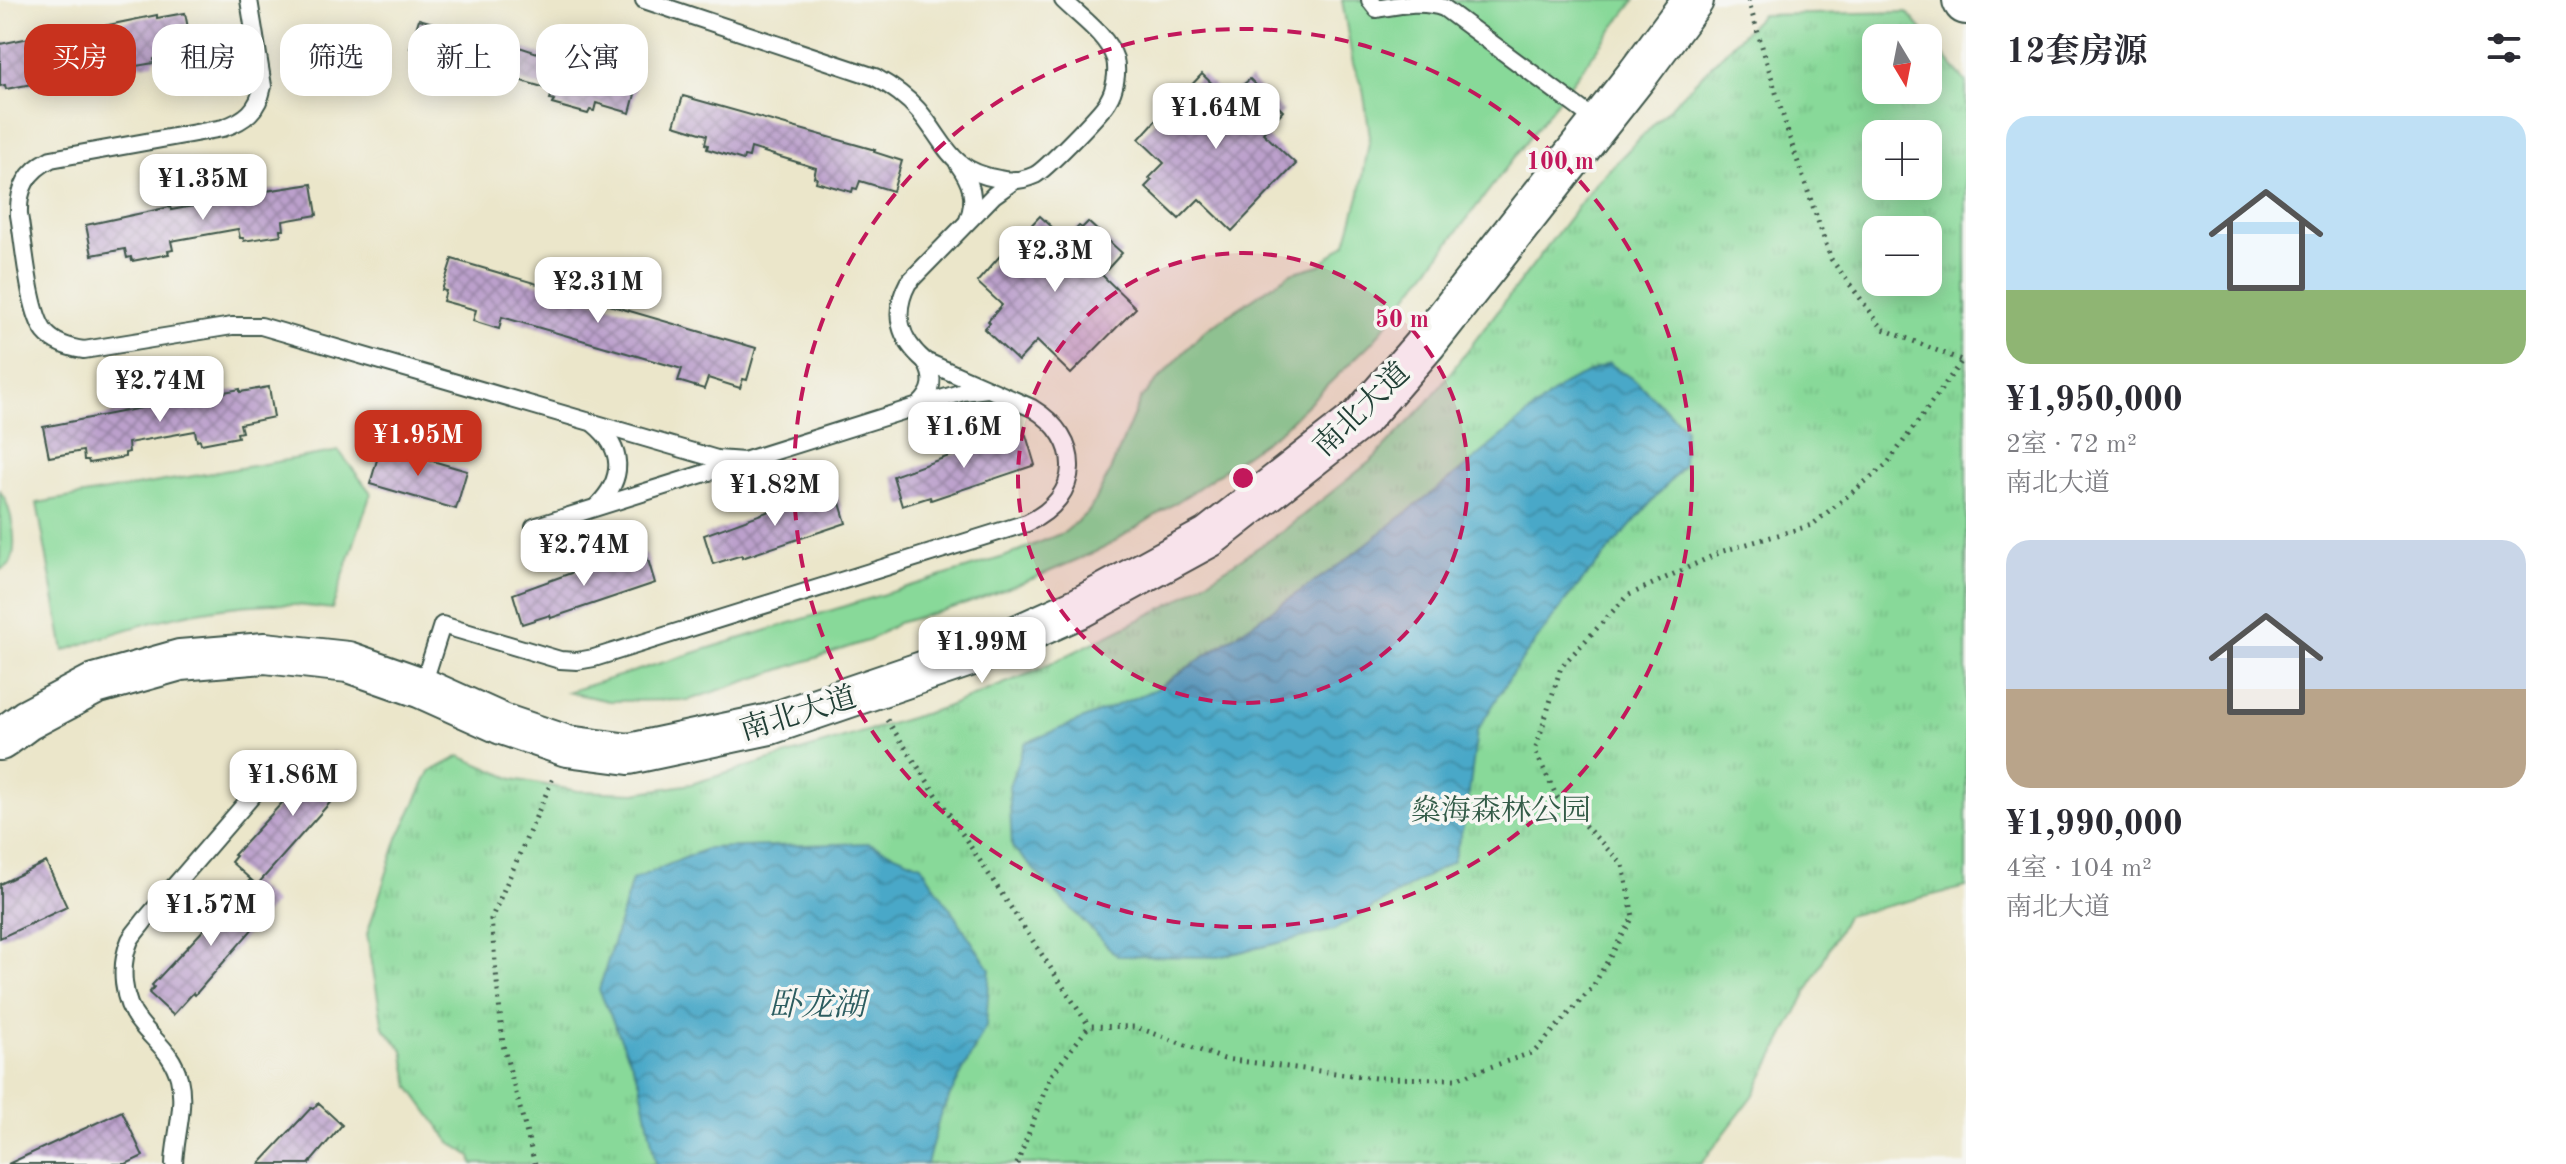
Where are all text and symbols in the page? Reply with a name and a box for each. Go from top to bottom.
chip: 买房 [24,24,136,96]
chip: 租房 [152,24,264,96]
chip: 筛选 [280,24,392,96]
chip: 新上 [408,24,520,96]
chip: 公寓 [536,24,648,96]
north arrow [1862,24,1942,104]
map controls [1862,24,1942,296]
icon: filters [2482,26,2526,70]
text: 12套房源 [2006,36,2147,70]
pin: ¥1.64M [1151,83,1281,151]
text: ¥1.64M [1171,96,1261,122]
button: + [1862,120,1942,200]
text: 100 m [1526,151,1594,175]
pin: ¥1.35M [138,154,268,222]
text: ¥1.35M [158,167,248,193]
icon: home [2194,168,2338,312]
button: − [1862,216,1942,296]
pin: ¥2.3M [999,226,1111,294]
text: ¥2.3M [1017,239,1093,265]
pin: ¥2.31M [533,257,663,325]
text: ¥2.31M [553,270,643,296]
text: 50 m [1375,308,1429,333]
pin: ¥2.74M [95,356,225,424]
street label: 南北大道 [1307,356,1416,463]
text: ¥2.74M [115,369,205,395]
text: ¥1,950,000 [2006,384,2183,418]
pin: ¥1.6M [908,402,1020,470]
pin: ¥1.95M [353,410,483,478]
text: ¥1.6M [926,415,1002,441]
text: ¥1.95M [373,423,463,449]
text: 2室 · 72 m² [2006,432,2137,458]
pin: ¥1.82M [710,460,840,528]
centre of rings [1229,464,1257,492]
text: 南北大道 [2006,471,2110,497]
text: ¥1.82M [730,473,820,499]
pin: ¥2.74M [519,520,649,588]
text: ¥2.74M [539,533,629,559]
icon: home [2194,592,2338,736]
pin: ¥1.99M [917,617,1047,685]
text: ¥1.99M [937,630,1027,656]
street label: 南北大道 [736,680,860,747]
pin: ¥1.86M [228,750,358,818]
text: ¥1.86M [248,763,338,789]
park label: 燊海森林公园 [1411,794,1591,827]
text: ¥1,990,000 [2006,808,2183,842]
text: 4室 · 104 m² [2006,856,2152,882]
pin: ¥1.57M [146,880,276,948]
text: ¥1.57M [166,893,256,919]
text: 南北大道 [2006,895,2110,921]
water label: 卧龙湖 [769,988,870,1023]

